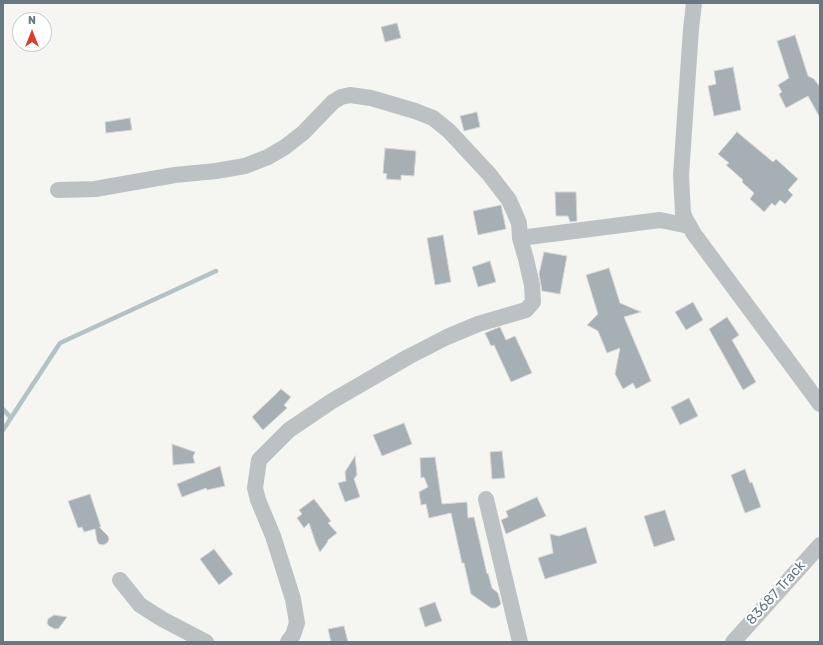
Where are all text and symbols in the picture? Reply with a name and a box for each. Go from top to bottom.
north arrow [12,12,52,52]
text: N [28,14,36,27]
street label: 83687 Track [743,558,809,628]

